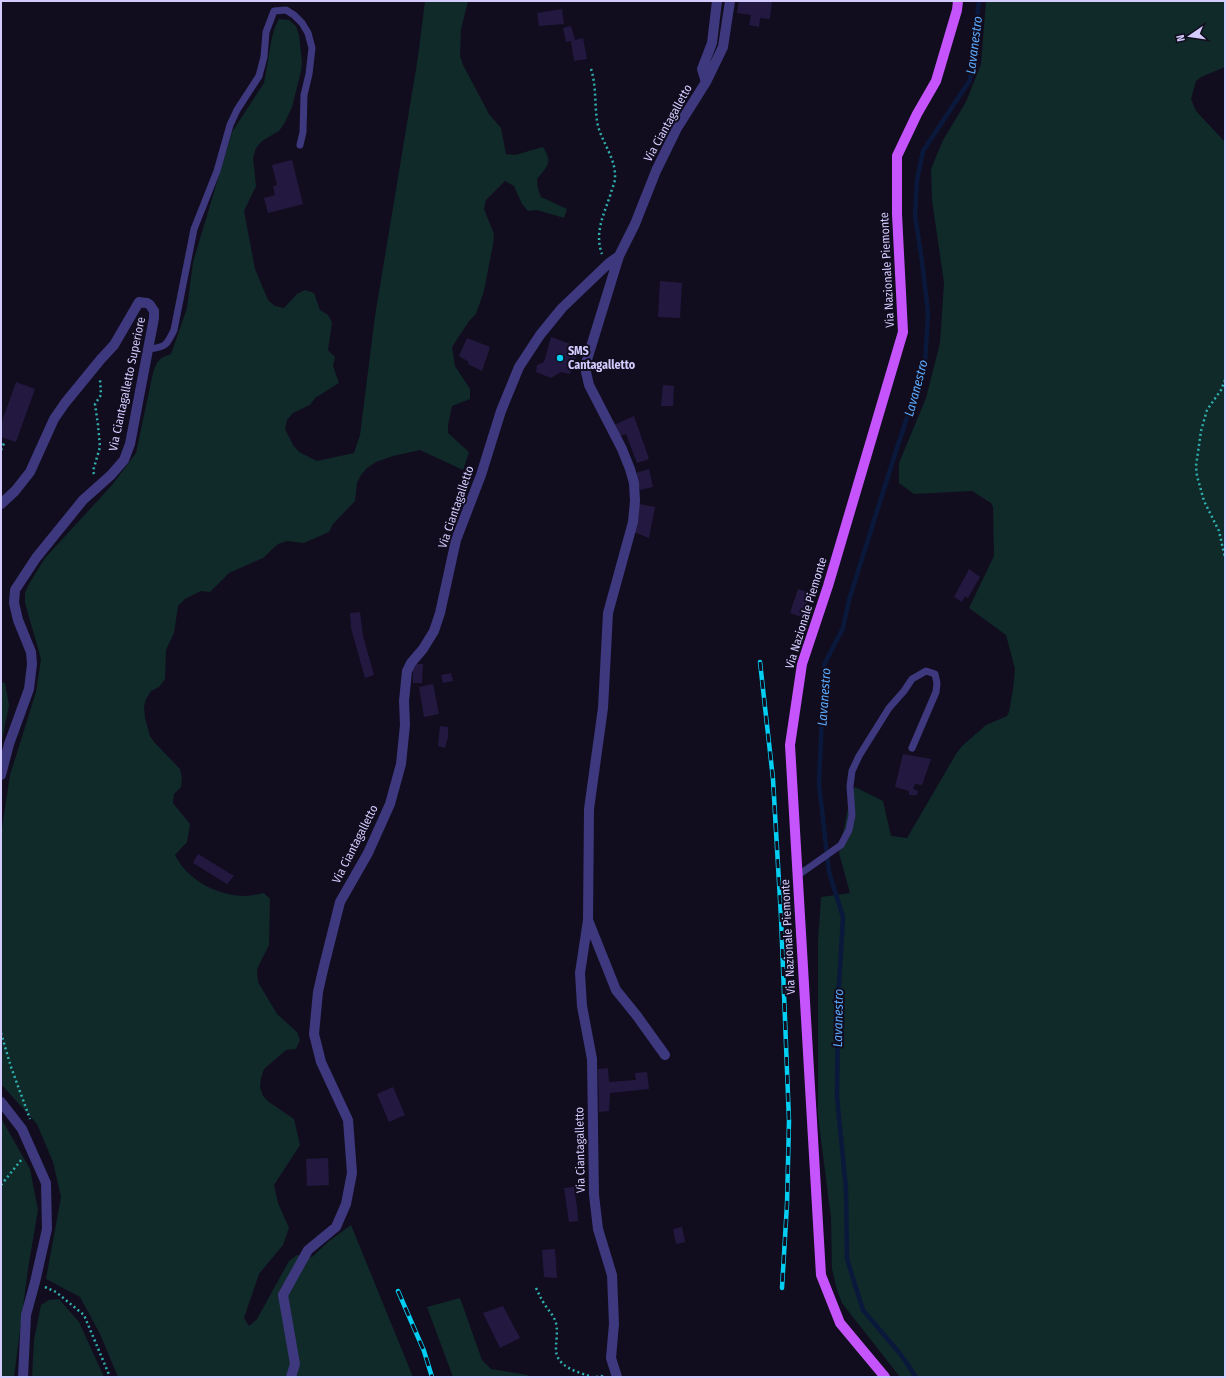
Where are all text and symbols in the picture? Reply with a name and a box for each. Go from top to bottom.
water label: Lavanestro [963,15,985,75]
north arrow [1170,16,1210,56]
text: N [1174,33,1188,43]
street label: Via Ciantagalletto [641,82,695,164]
street label: Via Nazionale Piemonte [877,212,897,328]
street label: Via Ciantagalletto Superiore [106,316,148,452]
place label: SMS Cantagalletto [568,344,636,372]
marker: SMS Cantagalletto [555,353,565,363]
water label: Lavanestro [901,358,931,418]
street label: Via Ciantagalletto [435,464,477,550]
street label: Via Nazionale Piemonte [782,556,830,670]
water label: Lavanestro [814,667,834,727]
street label: Via Ciantagalletto [329,802,381,886]
street label: Via Nazionale Piemonte [778,879,798,995]
water label: Lavanestro [830,989,846,1047]
street label: Via Ciantagalletto [572,1107,588,1193]

